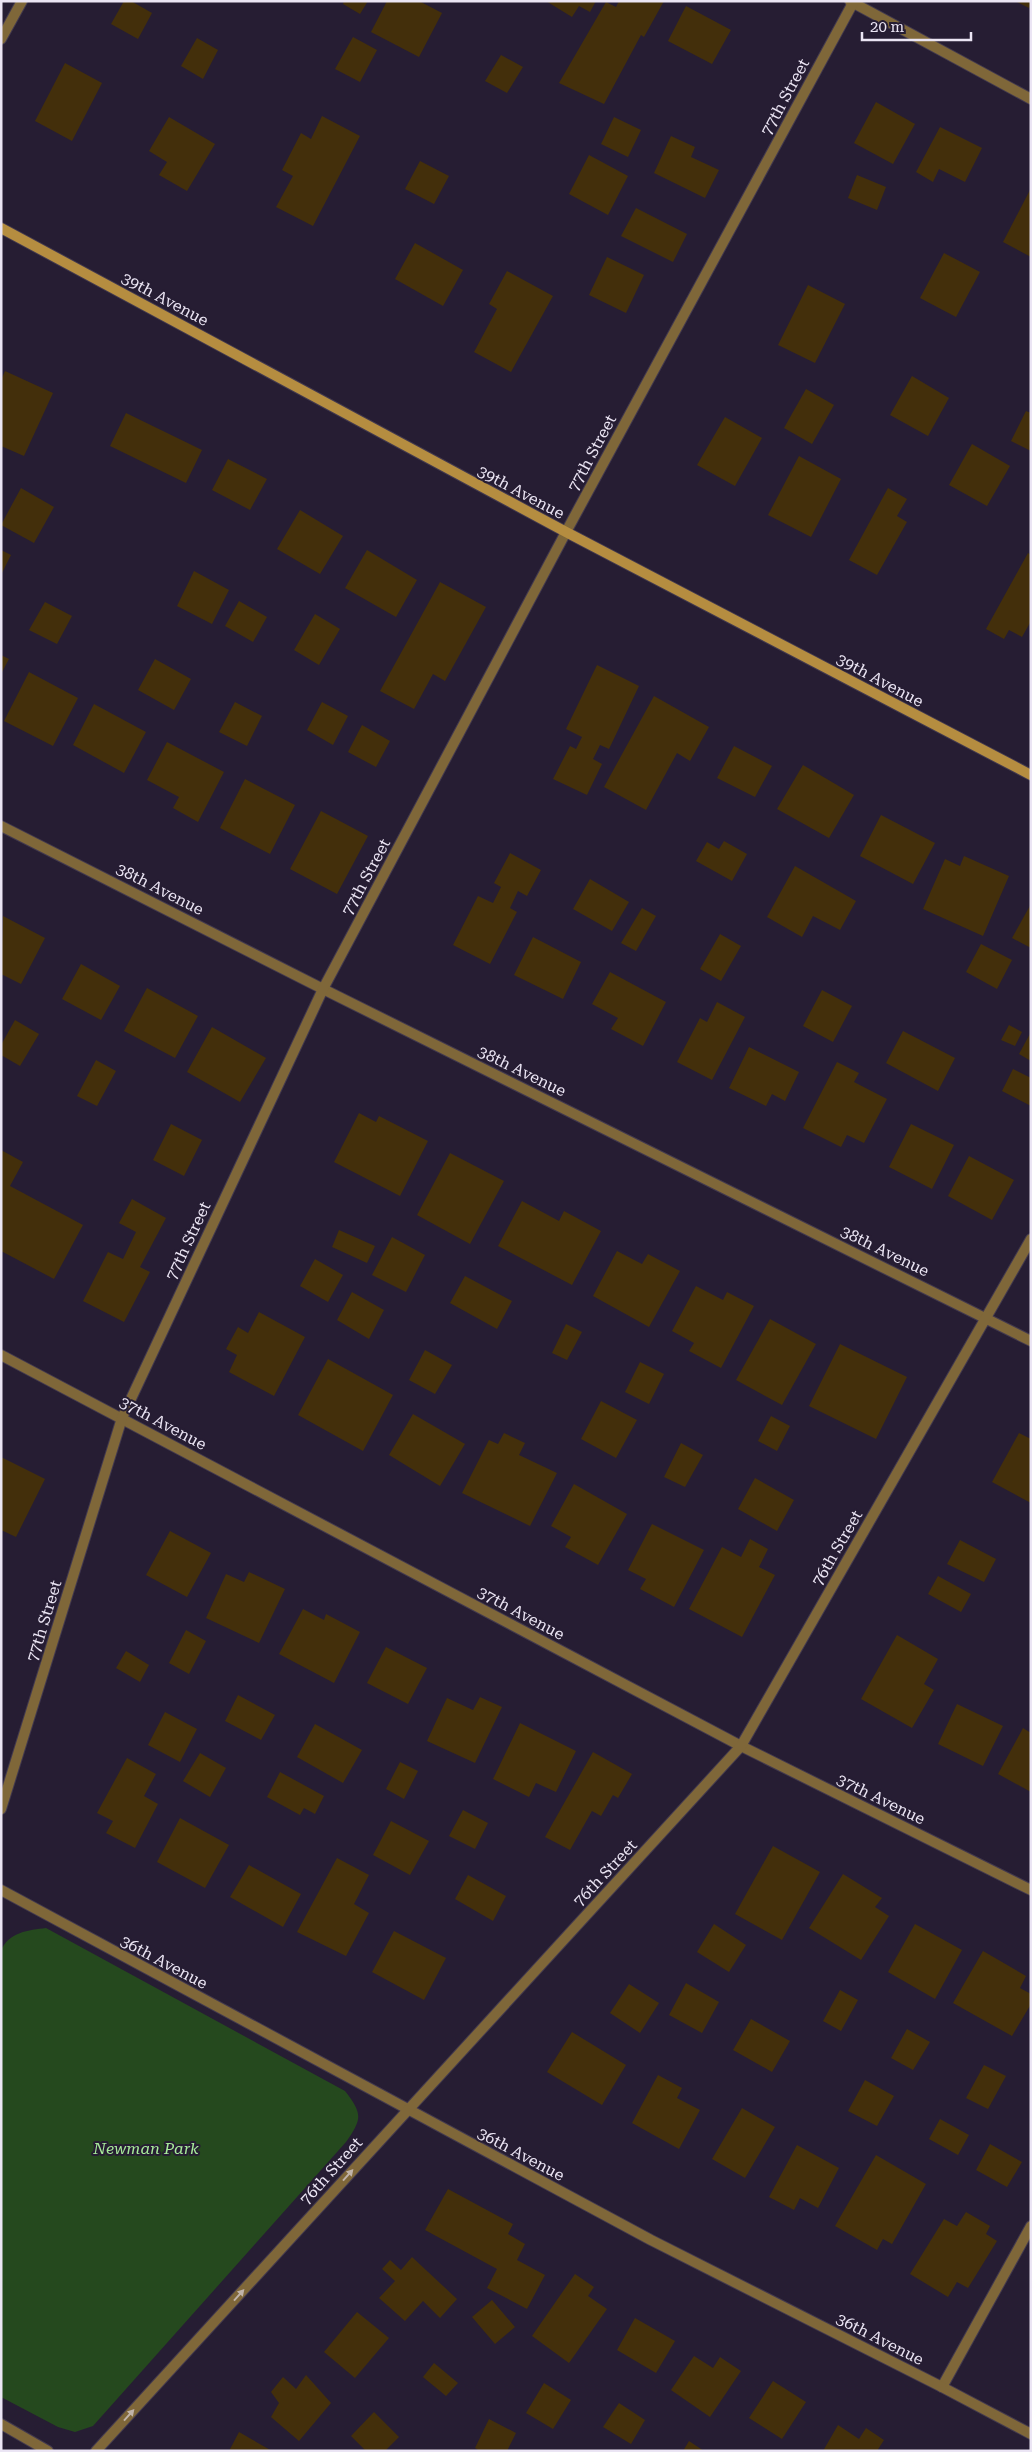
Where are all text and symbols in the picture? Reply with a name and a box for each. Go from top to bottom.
scale bar [862,10,971,42]
text: 20 m [870,18,905,36]
street label: 77th Street [757,55,813,139]
street label: 39th Avenue [118,268,212,330]
street label: 77th Street [564,411,620,495]
street label: 39th Avenue [474,461,568,523]
street label: 39th Avenue [833,649,927,711]
street label: 77th Street [338,835,394,919]
street label: 38th Avenue [113,859,207,919]
street label: 38th Avenue [475,1041,569,1101]
street label: 77th Street [162,1199,214,1283]
street label: 38th Avenue [838,1221,932,1281]
street label: 37th Avenue [116,1392,210,1454]
street label: 76th Street [808,1507,866,1589]
street label: 77th Street [23,1578,65,1664]
street label: 37th Avenue [474,1582,568,1644]
street label: 37th Avenue [834,1769,928,1829]
street label: 76th Street [569,1836,641,1910]
street label: 36th Avenue [117,1931,211,1993]
street label: 36th Avenue [474,2123,568,2185]
street label: 76th Street [296,2133,366,2209]
park label: Newman Park [92,2139,199,2158]
one-way arrow [342,2169,354,2181]
one-way arrow [233,2289,245,2301]
street label: 36th Avenue [833,2309,927,2369]
one-way arrow [123,2409,135,2421]

